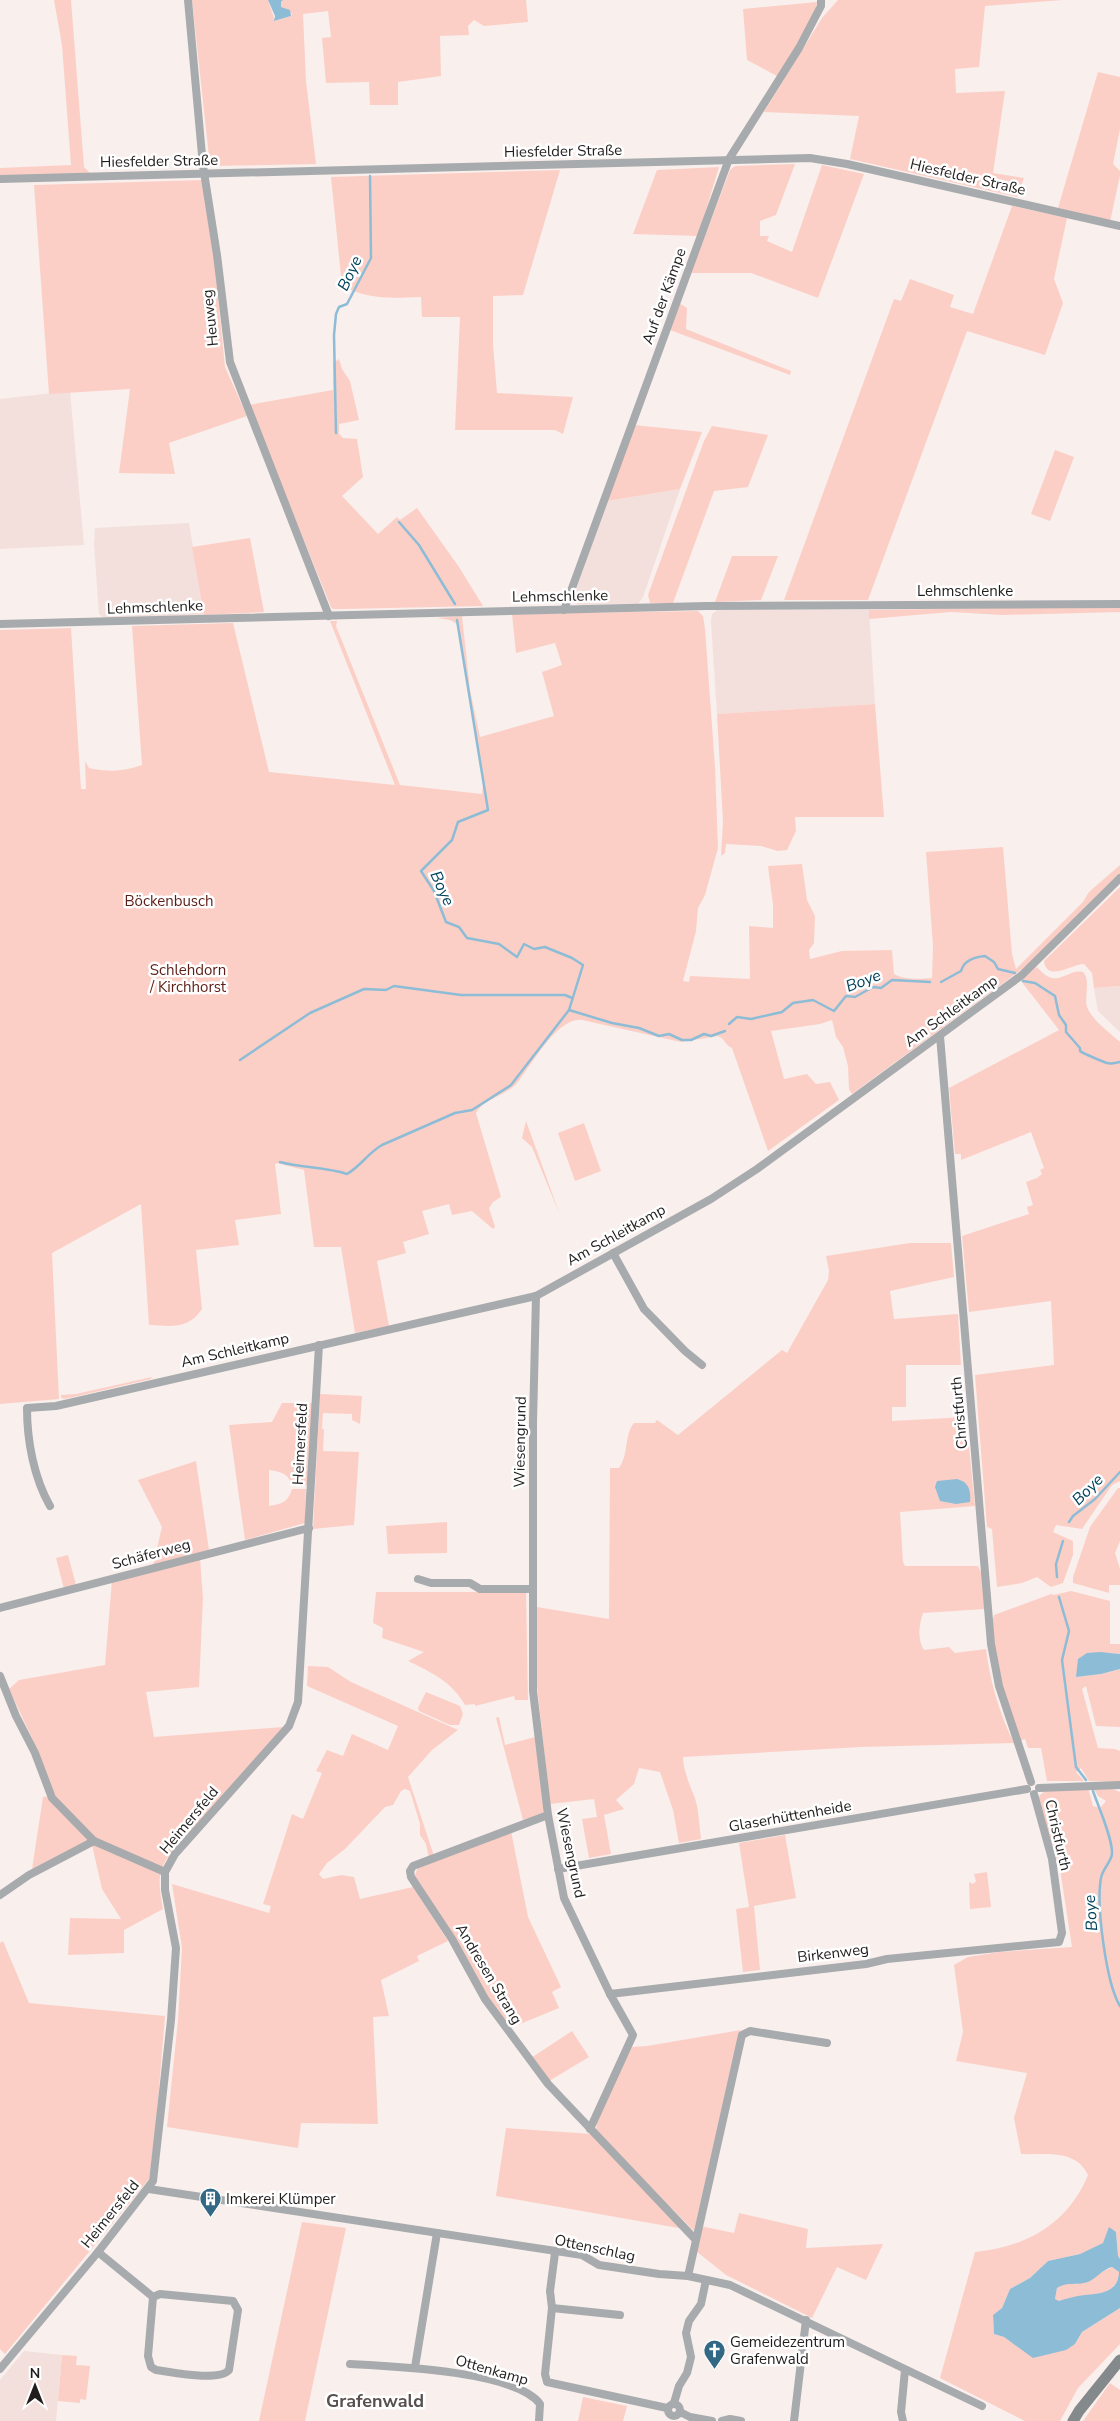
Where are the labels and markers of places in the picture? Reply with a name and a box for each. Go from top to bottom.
building icon: Imkerei Klümper [198,2187,222,2218]
place label: Imkerei Klümper [226,2189,336,2209]
place label: Gemeidezentrum Grafenwald [730,2332,845,2369]
church icon: Gemeidezentrum Grafenwald [702,2339,726,2370]

